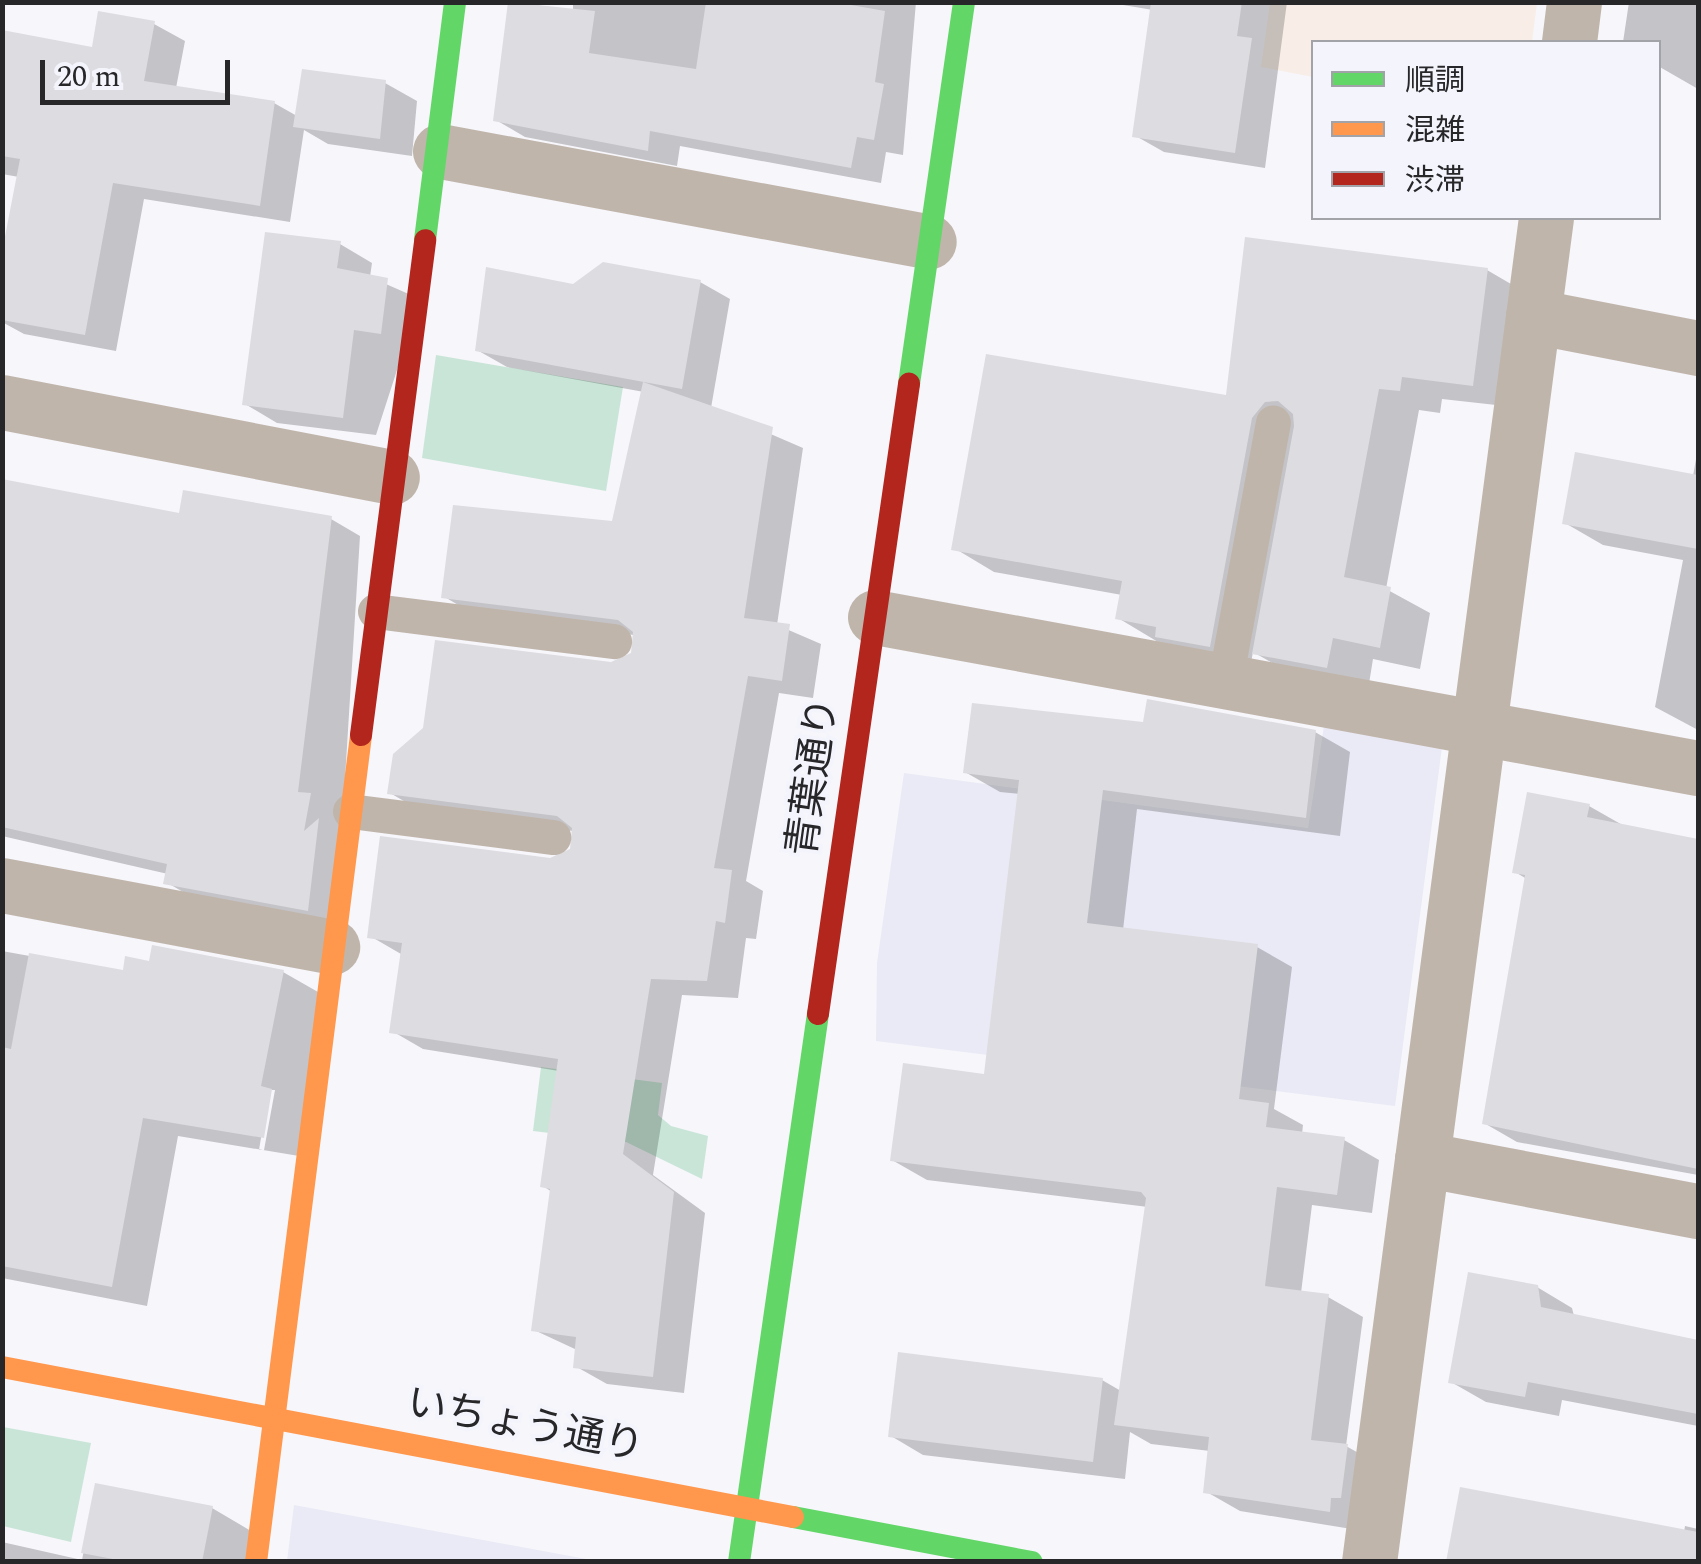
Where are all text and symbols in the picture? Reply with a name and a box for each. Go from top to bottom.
scale bar [45,40,235,102]
legend [1311,40,1661,220]
text: 20 m [57,54,120,100]
text: 順調 [1405,58,1465,104]
text: 混雑 [1405,108,1465,154]
text: 渋滞 [1405,158,1465,204]
street label: 青葉通り [779,694,849,860]
street label: いちょう通り [403,1380,647,1472]

